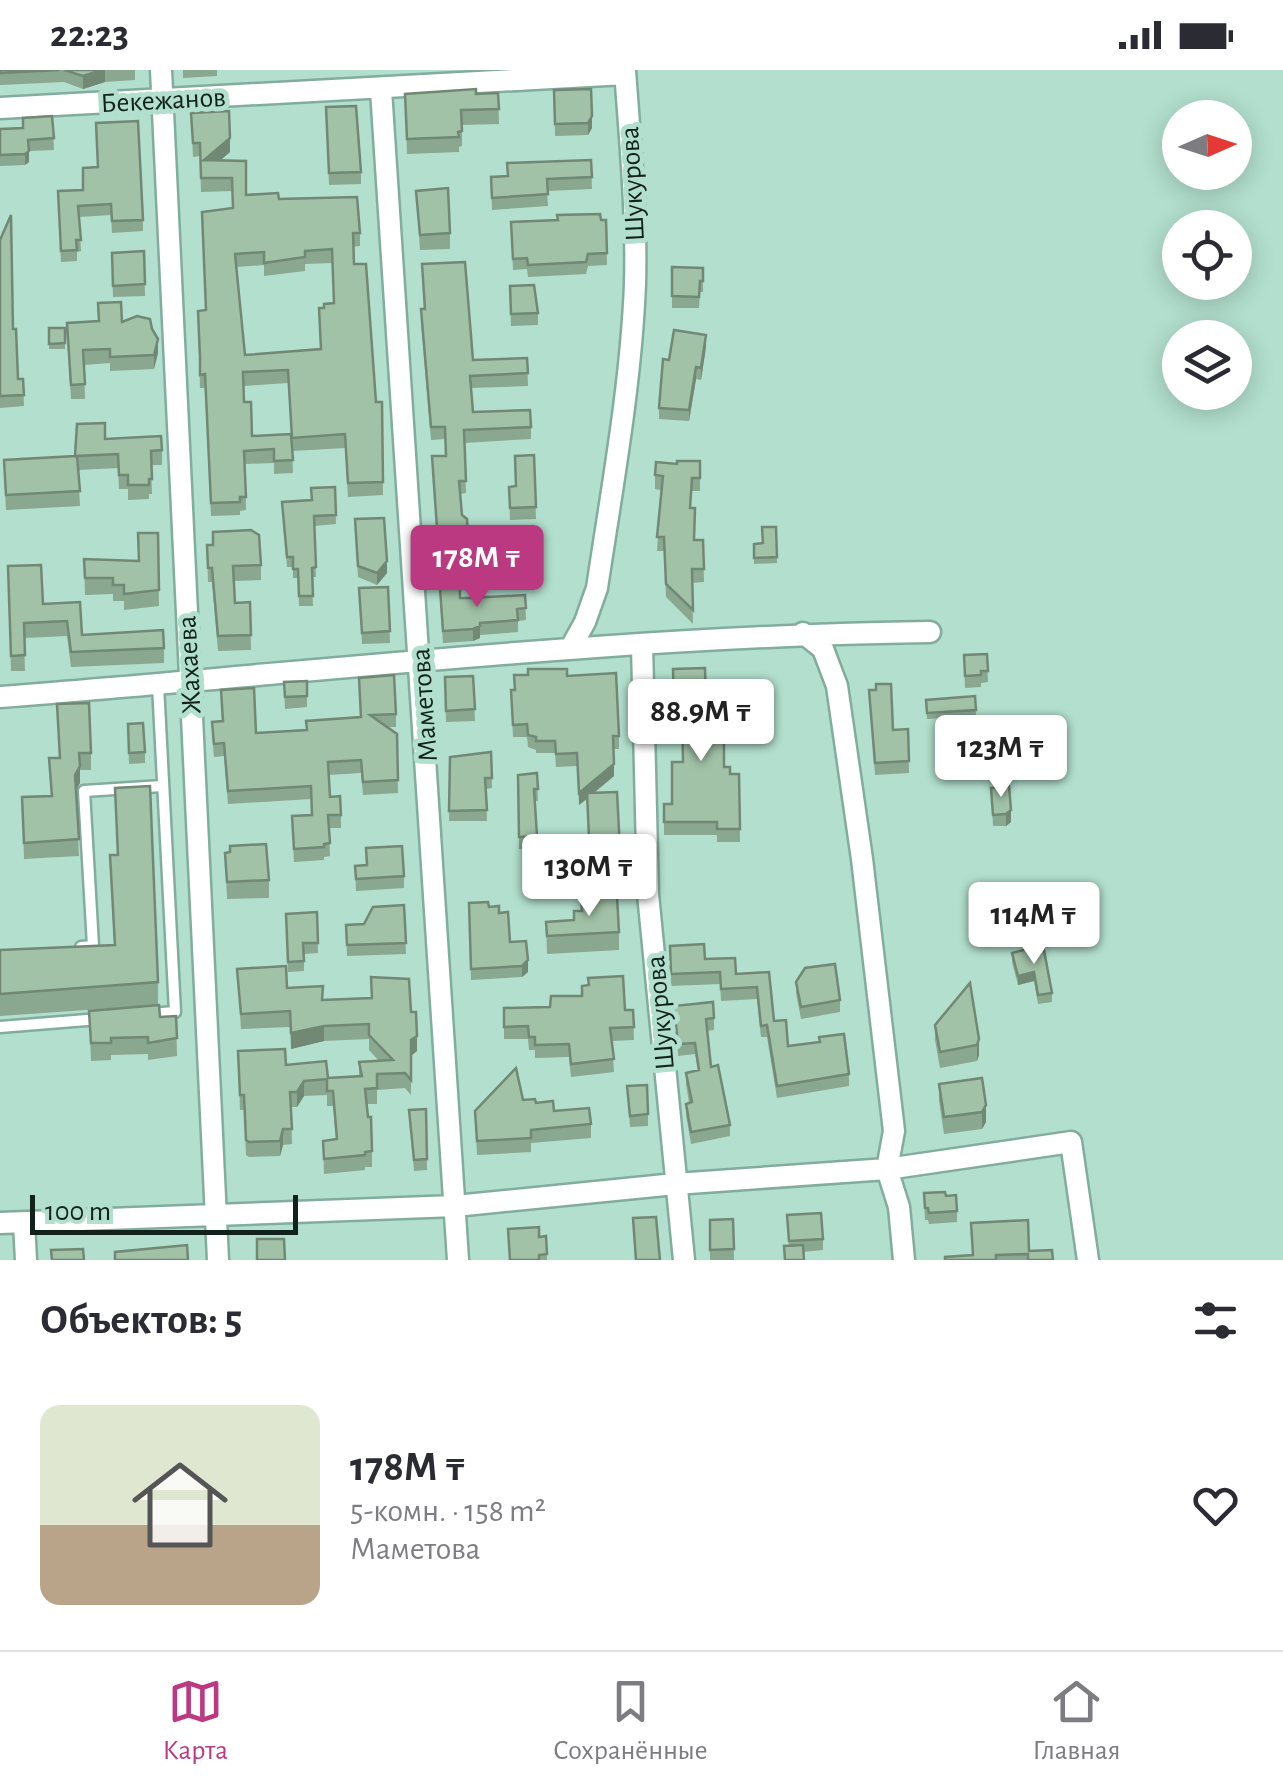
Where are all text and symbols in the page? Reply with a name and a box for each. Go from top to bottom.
text: 22:23 [50,16,129,54]
street label: Бекежанов [100,84,226,118]
north arrow [1162,100,1252,190]
map controls [1162,100,1252,410]
street label: Шукурова [616,125,650,242]
button: locate [1162,210,1252,300]
button: layers [1162,320,1252,410]
pin: 178M ₸ [396,525,558,610]
text: 178M ₸ [433,541,521,573]
street label: Жахаева [173,615,207,715]
street label: Маметова [407,647,443,763]
pin: 88.9M ₸ [609,679,793,764]
text: 88.9M ₸ [650,695,752,727]
pin: 123M ₸ [920,715,1082,800]
text: 123M ₸ [957,731,1045,763]
pin: 130M ₸ [508,834,670,919]
text: 130M ₸ [544,850,634,882]
pin: 114M ₸ [953,882,1115,967]
text: 114M ₸ [991,898,1077,930]
street label: Шукурова [642,954,680,1071]
scale bar [30,1190,298,1234]
text: 100 m [45,1198,111,1226]
icon: filters [1188,1293,1243,1348]
text: Объектов: 5 [40,1299,242,1341]
icon: home [120,1445,240,1565]
text: 178M ₸ [350,1446,467,1488]
icon: heart [1188,1478,1243,1533]
text: 5-комн. · 158 m² [350,1495,546,1527]
text: Маметова [350,1533,480,1565]
tab: Карта [162,1674,228,1768]
tab: Сохранённые [553,1674,708,1768]
tab: Главная [1033,1674,1121,1768]

